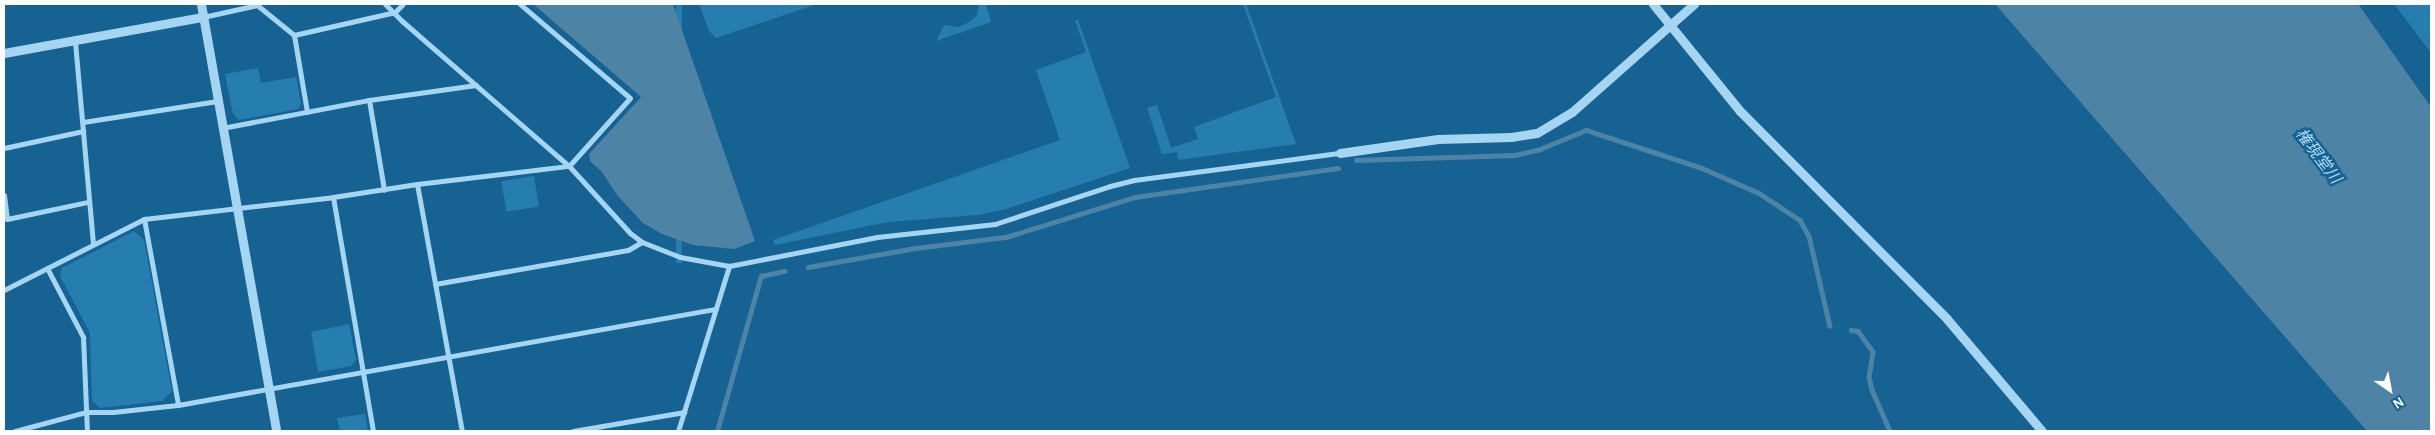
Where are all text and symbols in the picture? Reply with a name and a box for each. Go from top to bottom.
water label: 権現堂川 [2291,125,2345,187]
north arrow [2365,365,2415,415]
text: N [2390,394,2406,411]

